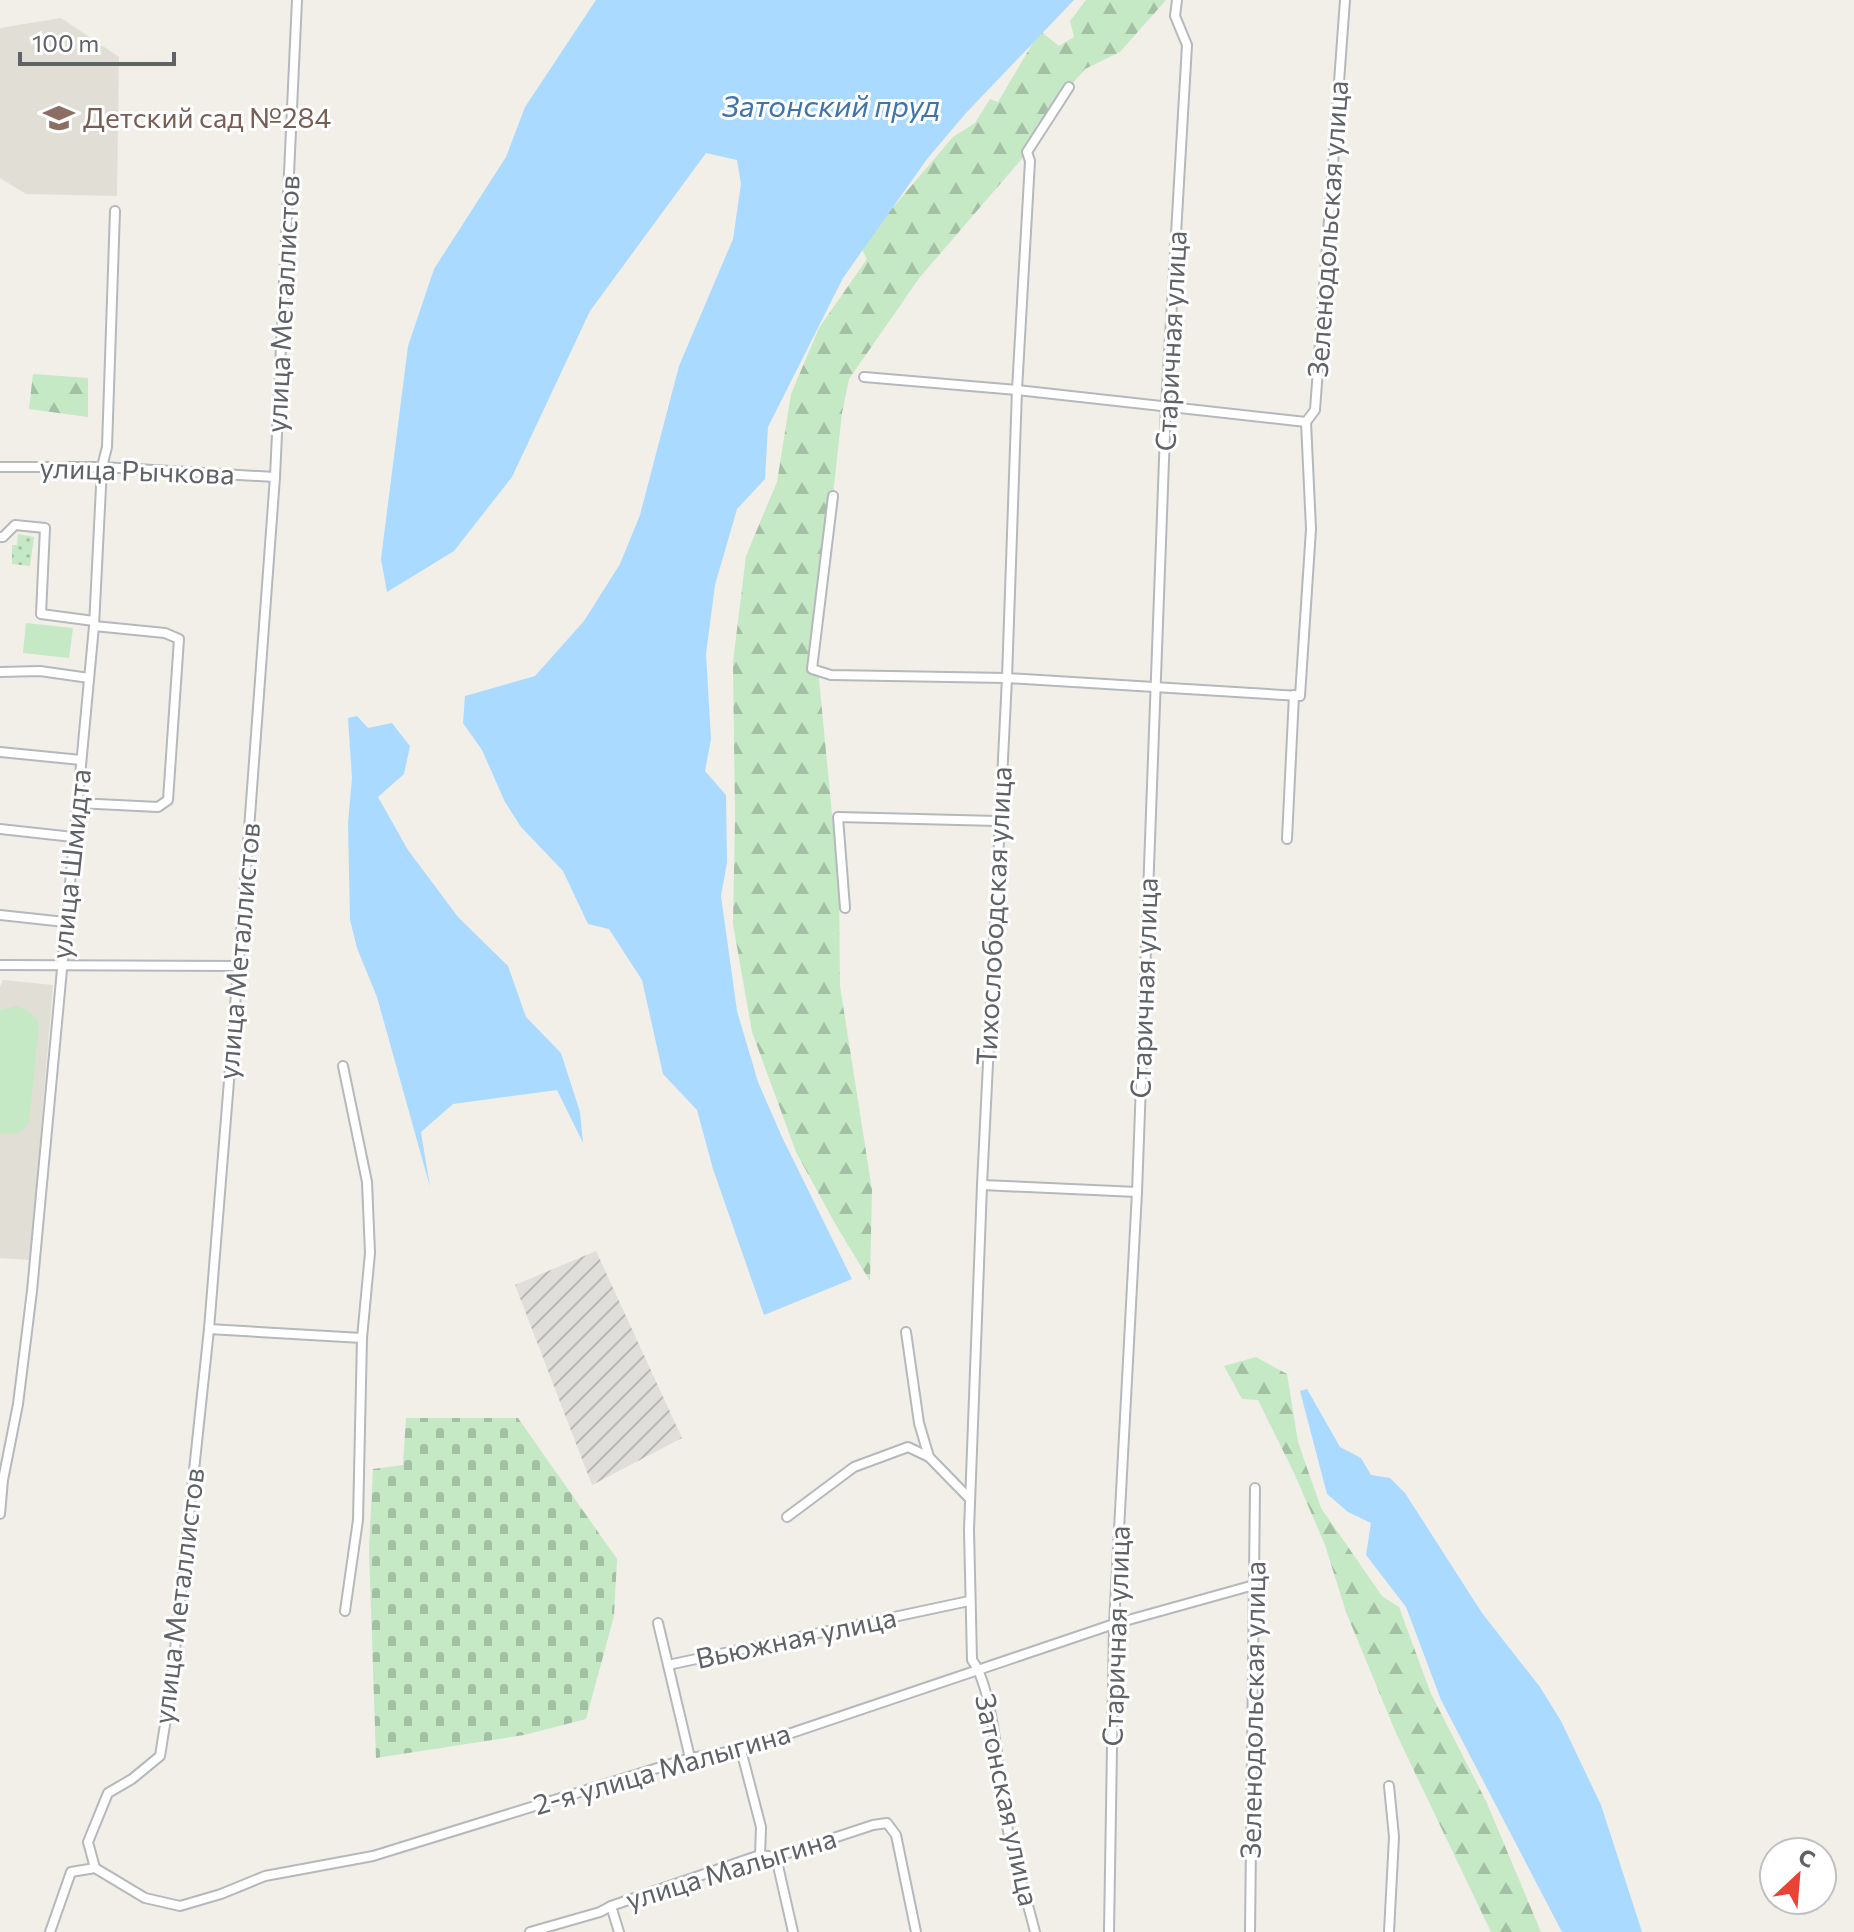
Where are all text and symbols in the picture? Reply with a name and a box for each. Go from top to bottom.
scale bar [20,16,174,66]
text: 100 m [32,28,99,57]
street label: Зеленодольская улица [1300,79,1354,379]
water label: Затонский пруд [722,86,940,123]
place label: Детский сад №284 [83,100,331,134]
school or university icon: Детский сад №284 [42,101,76,135]
street label: улица Металлистов [258,174,306,434]
street label: Старичная улица [1147,230,1193,452]
street label: улица Рычкова [39,450,235,490]
street label: Тихослободская улица [968,766,1018,1066]
street label: улица Шмидта [43,767,97,961]
street label: улица Металлистов [210,821,266,1081]
street label: Старичная улица [1122,877,1164,1099]
street label: улица Металлистов [145,1466,211,1726]
street label: Старичная улица [1094,1525,1136,1747]
street label: Зеленодольская улица [1232,1561,1272,1859]
street label: Вьюжная улица [692,1599,899,1675]
street label: Затонская улица [969,1691,1047,1909]
street label: 2-я улица Малыгина [529,1715,794,1821]
street label: улица Малыгина [621,1820,840,1916]
north arrow [1758,1836,1838,1916]
text: С [1794,1842,1820,1873]

